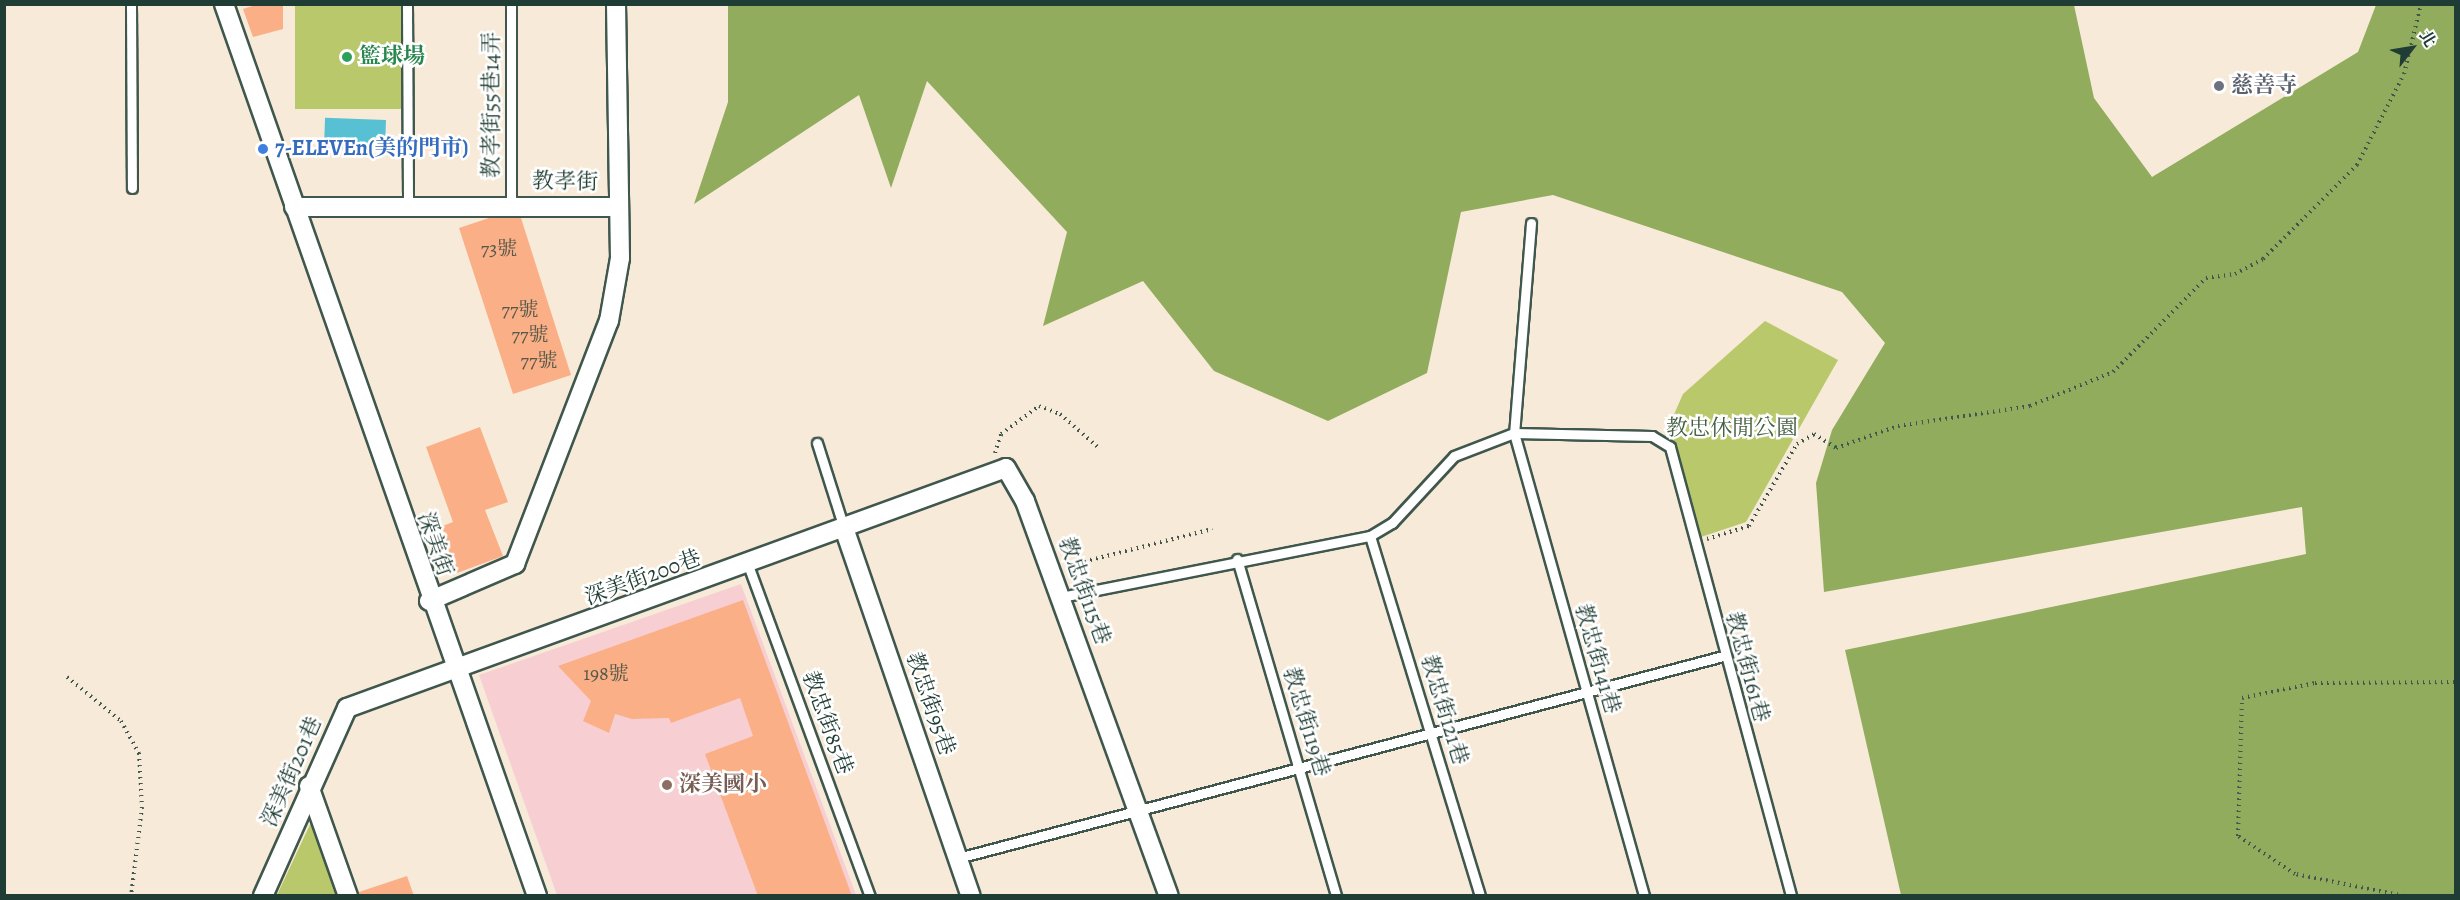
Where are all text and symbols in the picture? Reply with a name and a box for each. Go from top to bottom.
north arrow [2382,18,2442,78]
text: 北 [2414,26,2441,51]
street label: 教孝街55巷14弄 [479,32,505,178]
place label: 籃球場 [359,44,425,70]
marker: 籃球場 [340,50,354,64]
place label: 慈善寺 [2231,73,2297,99]
marker: 慈善寺 [2212,79,2226,93]
place label: 7-ELEVEn(美的門市) [275,136,469,162]
marker: 7-ELEVEn(美的門市) [256,142,270,156]
street label: 教孝街 [532,168,598,196]
house number: 73號 [481,236,517,260]
house number: 77號 [502,297,538,321]
house number: 77號 [512,322,548,346]
house number: 77號 [521,348,557,372]
park label: 教忠休閒公園 [1666,416,1798,442]
street label: 深美街 [412,509,458,579]
street label: 教忠街115巷 [1052,534,1116,648]
street label: 深美街200巷 [581,545,705,611]
street label: 教忠街141巷 [1569,601,1625,717]
street label: 教忠街161巷 [1720,609,1774,725]
street label: 教忠街95巷 [900,649,960,759]
street label: 教忠街121巷 [1415,652,1473,768]
house number: 198號 [583,661,629,685]
street label: 教忠街119巷 [1277,664,1335,780]
street label: 教忠街85巷 [796,668,858,778]
street label: 深美街201巷 [256,713,328,831]
place label: 深美國小 [679,772,767,798]
marker: 深美國小 [660,778,674,792]

